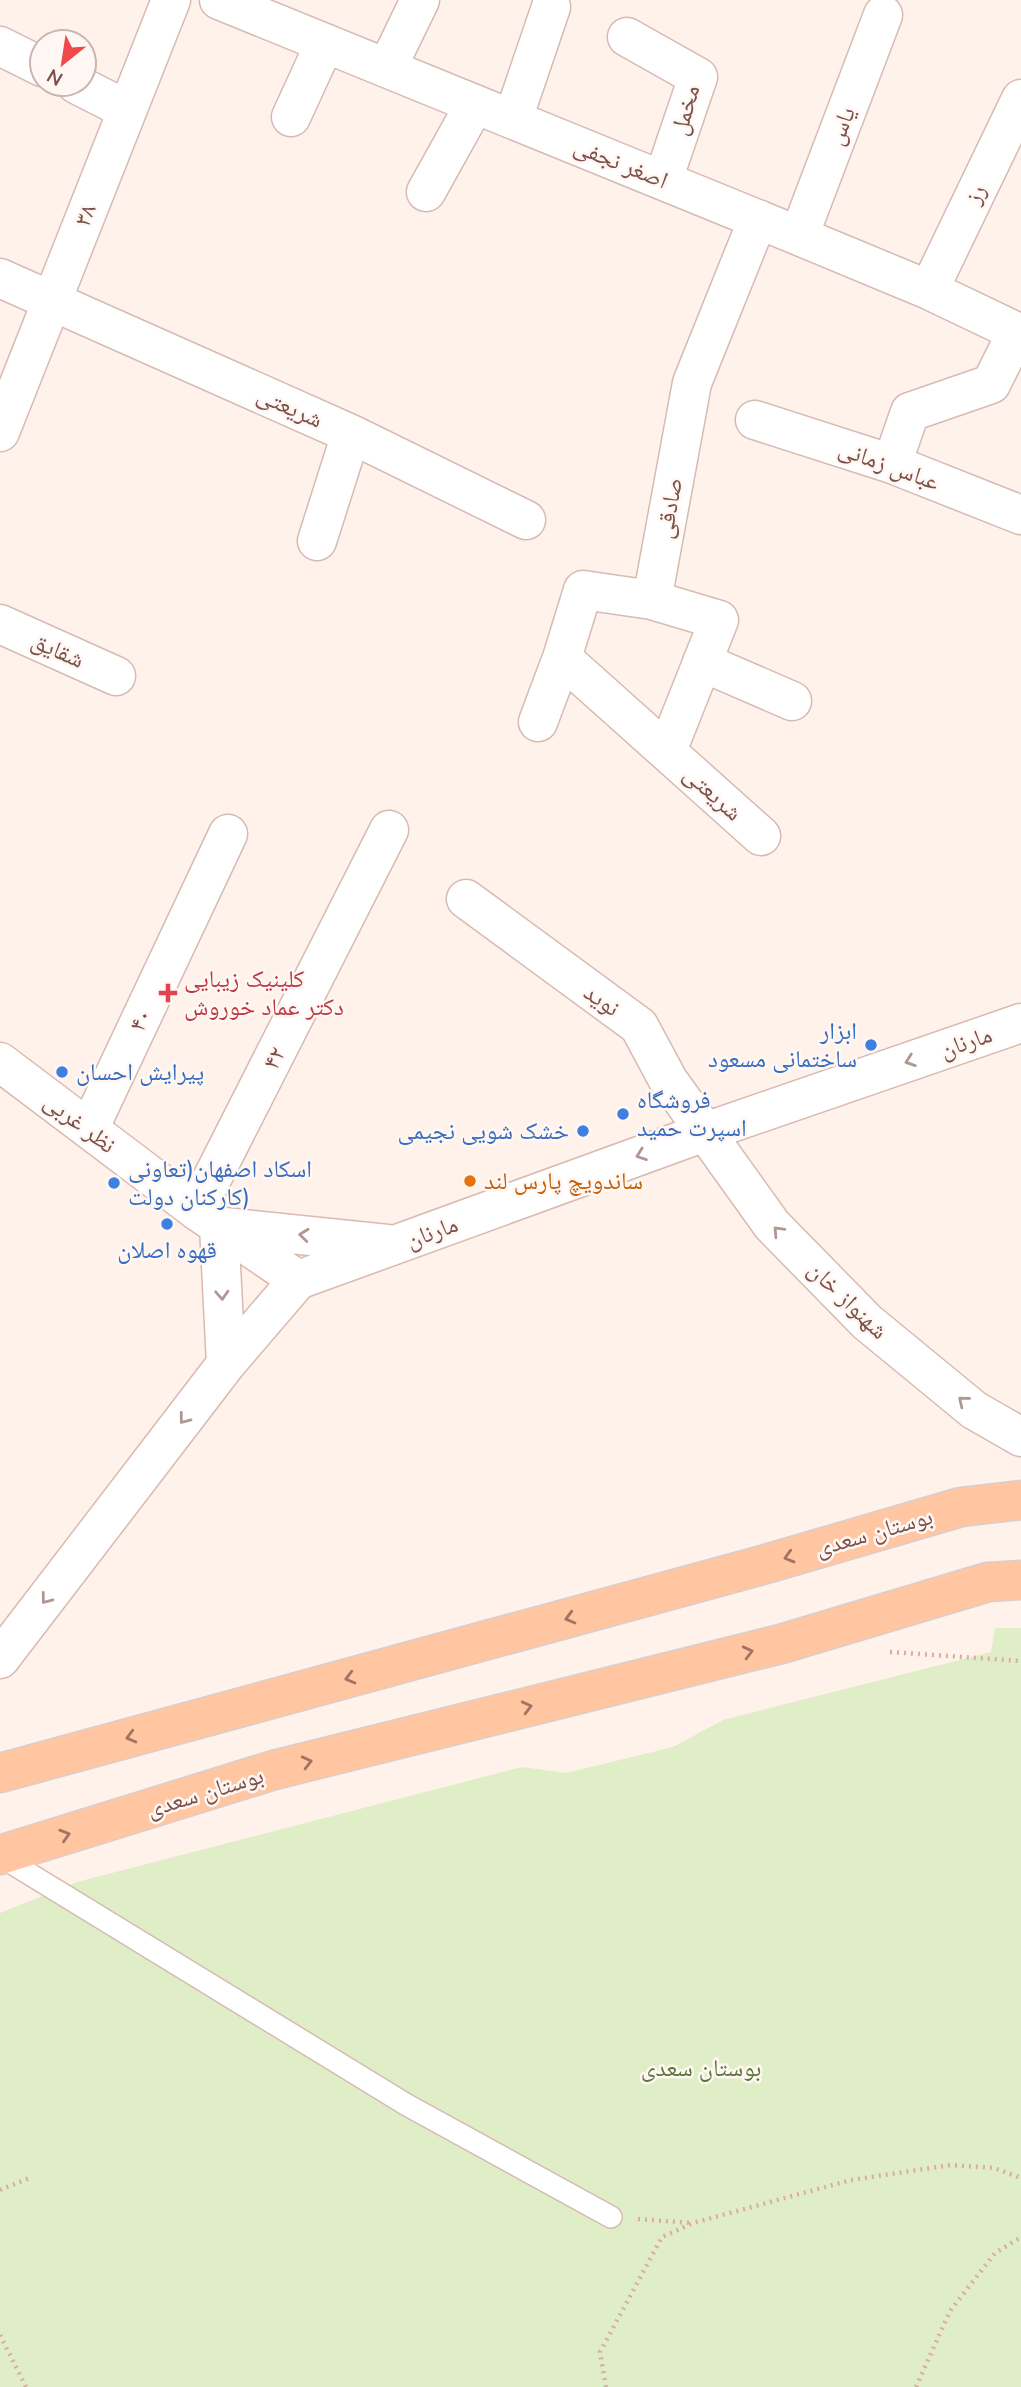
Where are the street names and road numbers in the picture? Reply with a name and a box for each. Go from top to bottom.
street label: مخمل [663,81,707,139]
street label: یاس [819,102,863,150]
street label: اصغر نجفی [569,130,673,196]
street label: رز [956,179,993,210]
street label: ۳۸ [66,199,104,231]
street label: شریعتی [252,378,328,436]
street label: عباس زمانی [834,432,944,498]
street label: صادقی [648,475,690,541]
street label: شقایق [26,624,90,676]
street label: شریعتی [677,758,749,828]
street label: نوید [577,976,627,1024]
street label: ۴۰ [121,1003,159,1037]
street label: مارنان [936,1018,996,1066]
street label: ۴۲ [255,1041,293,1075]
street label: نظر غربی [37,1085,123,1161]
street label: مارنان [402,1208,462,1256]
street label: شهنواز خان [801,1254,895,1346]
street label: بوستان سعدی [812,1500,936,1564]
street label: بوستان سعدی [143,1759,267,1825]

